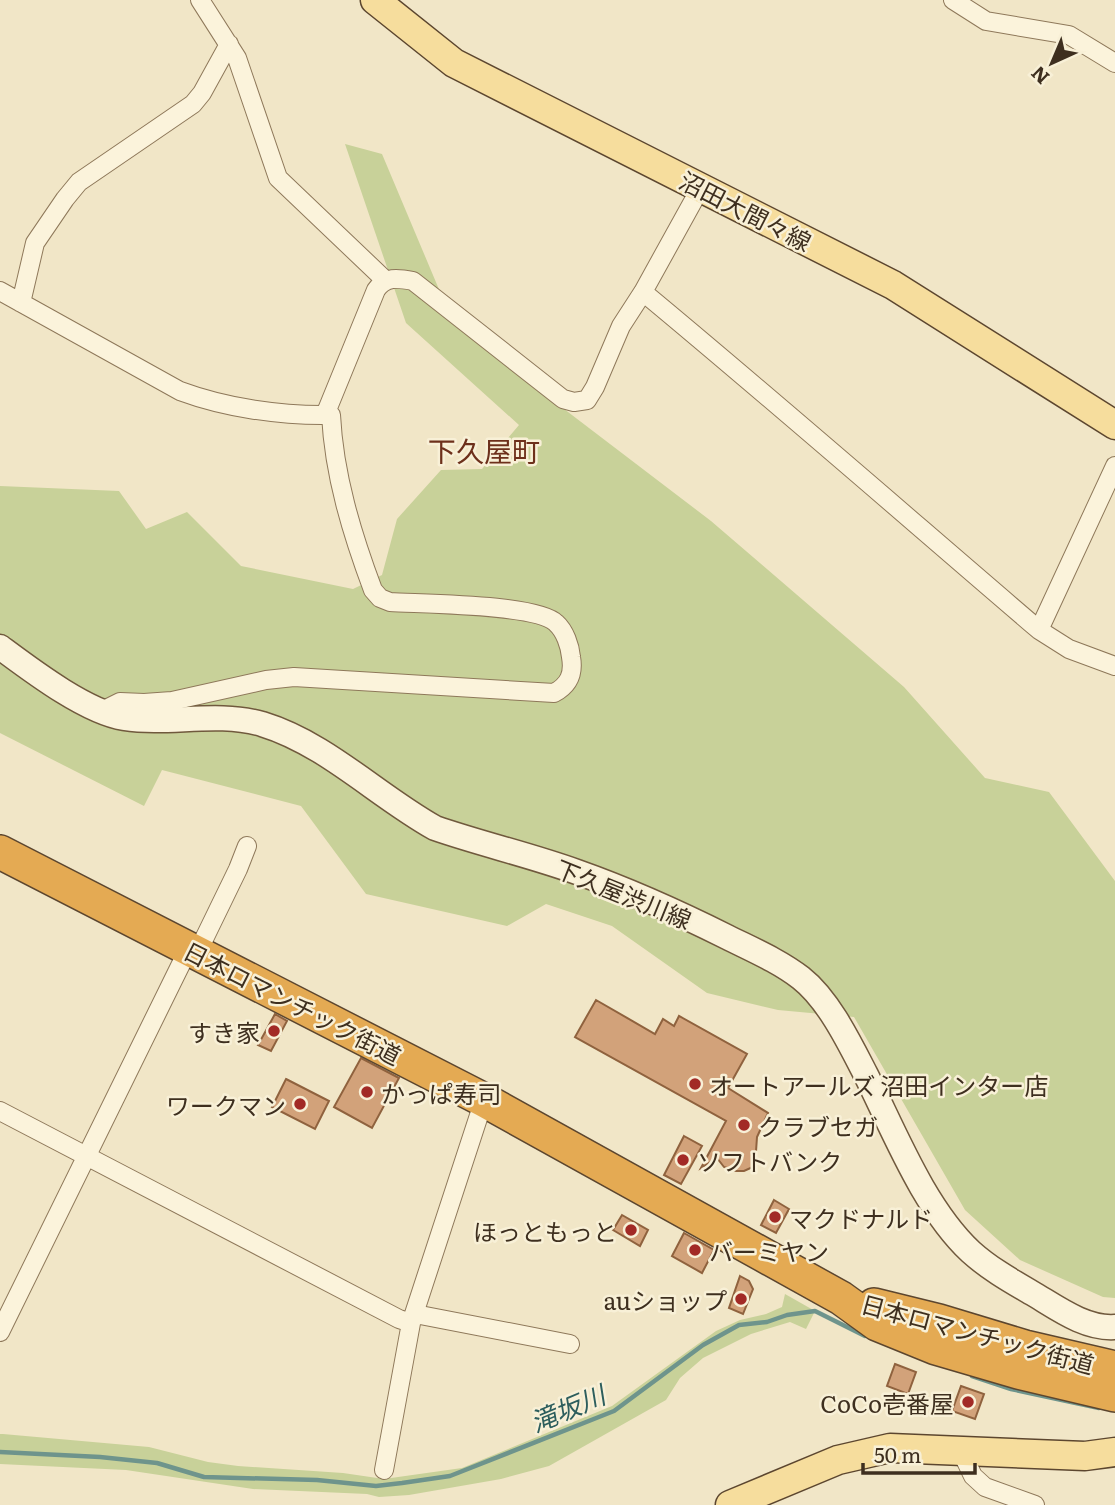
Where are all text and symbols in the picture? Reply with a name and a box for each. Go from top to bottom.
north arrow [1017,28,1087,98]
text: N [1024,60,1055,92]
street label: 沼田大間々線 [674,162,818,258]
district label: 下久屋町 [428,429,540,471]
street label: 下久屋渋川線 [551,850,697,936]
street label: 日本ロマンチック街道 [178,932,408,1072]
place label: すき家 [188,1014,260,1049]
marker: すき家 [266,1023,282,1039]
place label: オートアールズ 沼田インター店 [709,1067,1048,1102]
place label: かっぱ寿司 [381,1075,501,1110]
marker: オートアールズ 沼田インター店 [687,1076,703,1092]
marker: かっぱ寿司 [359,1084,375,1100]
place label: ワークマン [166,1087,286,1122]
marker: ワークマン [292,1096,308,1112]
place label: クラブセガ [758,1108,878,1143]
marker: クラブセガ [736,1117,752,1133]
place label: ソフトバンク [697,1143,842,1178]
marker: ソフトバンク [675,1152,691,1168]
place label: マクドナルド [789,1200,933,1235]
marker: マクドナルド [767,1209,783,1225]
place label: ほっともっと [473,1213,617,1248]
marker: ほっともっと [623,1222,639,1238]
place label: バーミヤン [709,1233,829,1268]
marker: バーミヤン [687,1242,703,1258]
place label: auショップ [603,1282,727,1317]
street label: 日本ロマンチック街道 [858,1285,1098,1381]
marker: auショップ [733,1291,749,1307]
water label: 滝坂川 [523,1373,613,1440]
place label: CoCo壱番屋 [820,1385,954,1420]
marker: CoCo壱番屋 [960,1394,976,1410]
scale bar [863,1432,975,1476]
text: 50 m [874,1438,921,1469]

